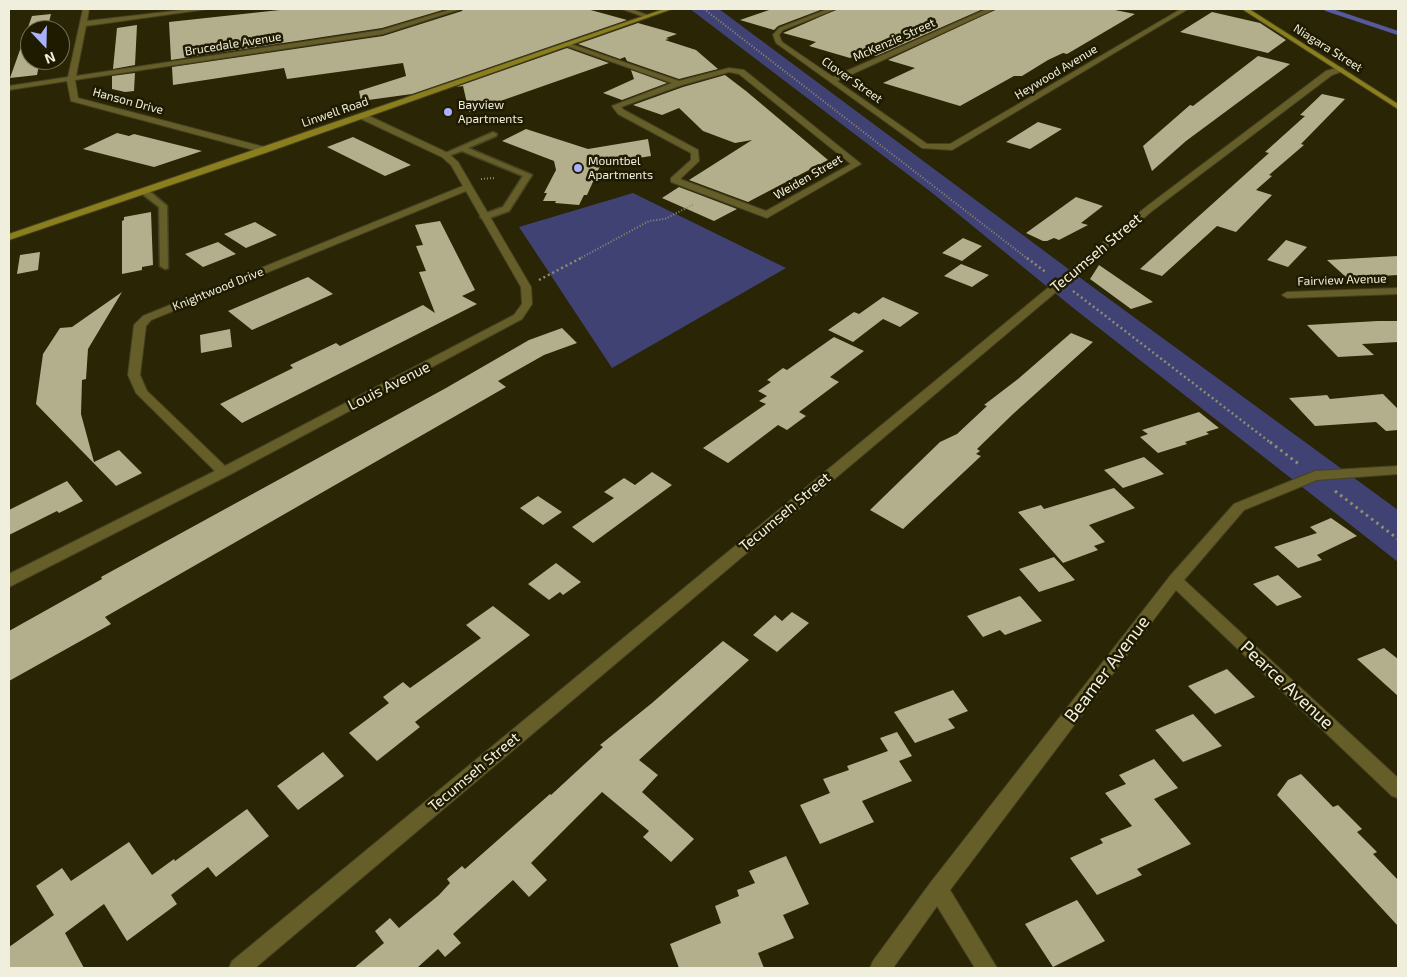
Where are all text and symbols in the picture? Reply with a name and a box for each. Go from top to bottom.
street label: McKenzie Street [851,15,937,65]
north arrow [20,20,70,70]
street label: Niagara Street [1291,21,1365,75]
street label: Brucedale Avenue [184,29,282,59]
street label: Heywood Avenue [1012,42,1100,102]
text: N [42,49,58,68]
street label: Clover Street [819,54,885,106]
street label: Hanson Drive [91,85,165,117]
street label: Linwell Road [300,94,370,130]
place label: Bayview Apartments [458,98,523,126]
marker: Bayview Apartments [442,106,454,118]
street label: Weiden Street [771,152,845,202]
place label: Mountbel Apartments [588,154,653,182]
marker: Mountbel Apartments [572,162,584,174]
street label: Tecumseh Street [1047,210,1145,296]
street label: Knightwood Drive [170,264,266,314]
street label: Fairview Avenue [1297,271,1387,289]
street label: Louis Avenue [345,358,433,414]
street label: Tecumseh Street [736,469,834,555]
street label: Beamer Avenue [1060,612,1154,726]
street label: Pearce Avenue [1236,636,1338,734]
street label: Tecumseh Street [425,729,523,815]

